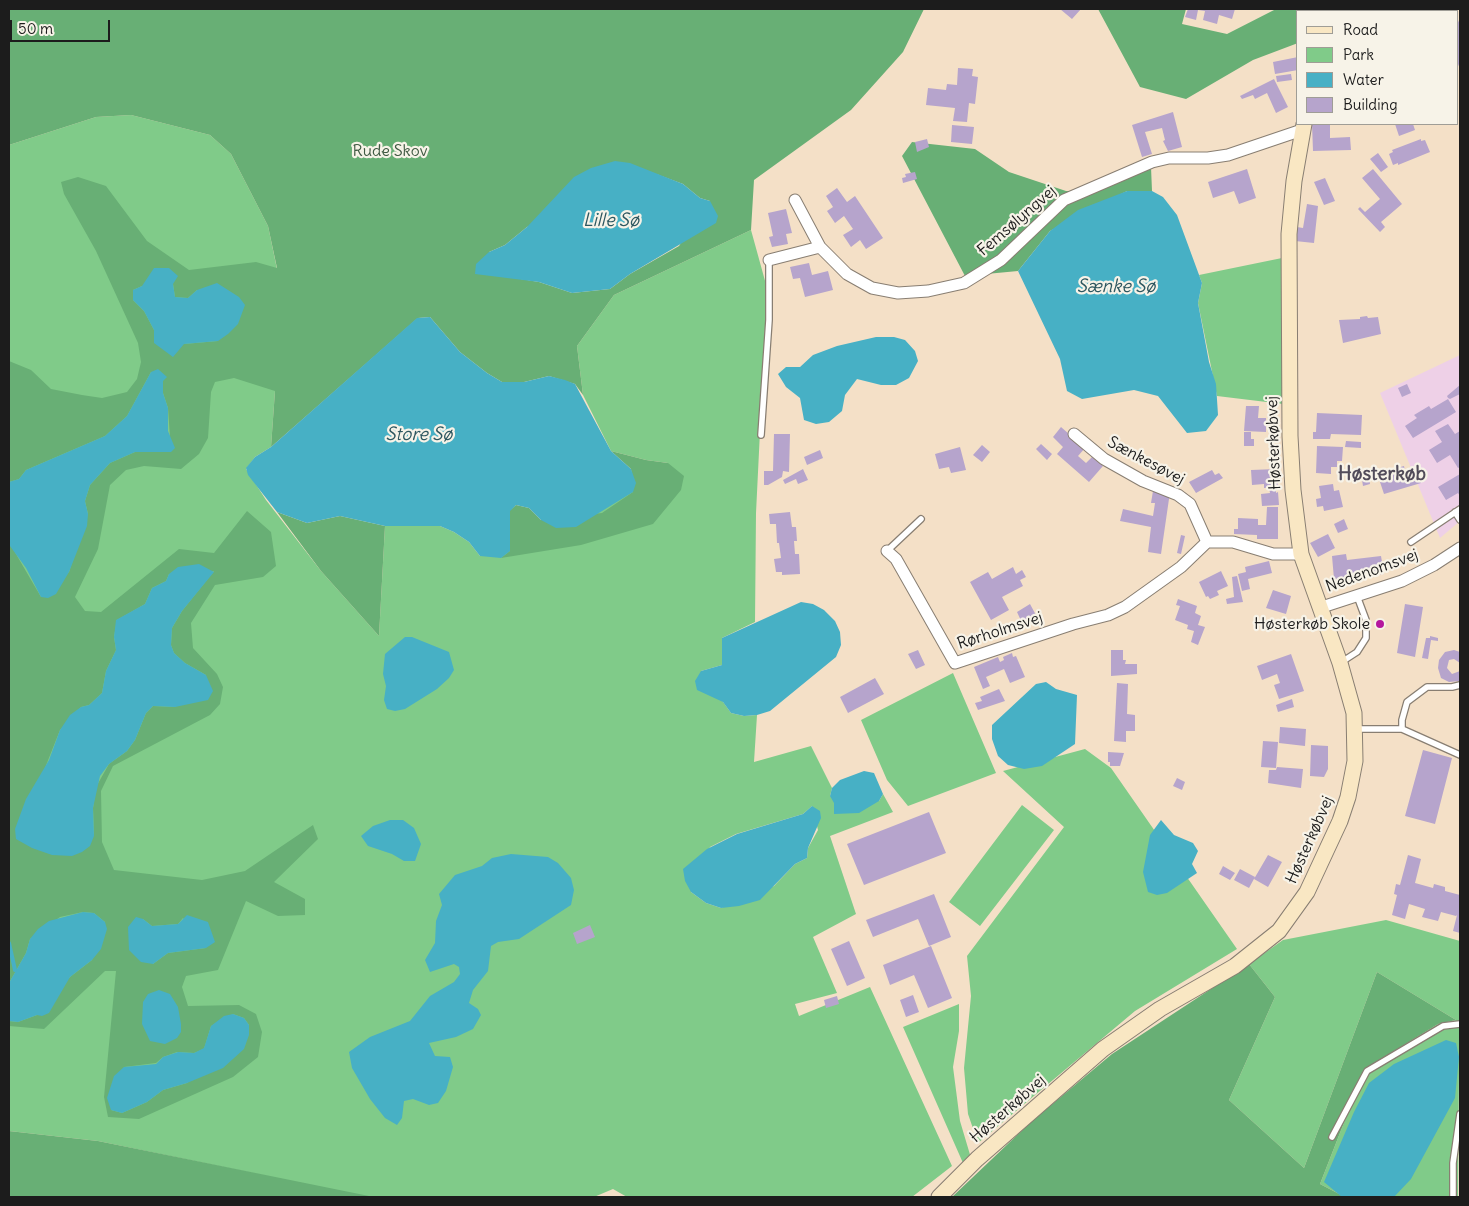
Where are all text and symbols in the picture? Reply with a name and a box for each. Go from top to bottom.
scale bar [12,10,112,42]
legend [1296,10,1459,125]
text: 50 m [18,19,53,38]
text: Road [1343,20,1378,39]
text: Park [1343,45,1374,64]
text: Water [1343,70,1384,89]
text: Building [1343,95,1398,114]
park label: Rude Skov [353,141,427,161]
street label: Femsølyngvej [974,182,1060,260]
water label: Lille Sø [583,210,639,232]
water label: Sænke Sø [1077,276,1155,298]
street label: Høsterkøbvej [1263,396,1285,490]
water label: Store Sø [386,424,452,446]
street label: Sænkesøvej [1104,433,1188,489]
district label: Høsterkøb [1338,464,1426,486]
street label: Nedenomsvej [1323,545,1421,597]
street label: Rørholmsvej [955,608,1045,654]
place label: Høsterkøb Skole [1254,614,1370,634]
marker: Høsterkøb Skole [1374,618,1386,630]
street label: Høsterkøbvej [1282,793,1338,887]
street label: Høsterkøbvej [966,1071,1050,1147]

